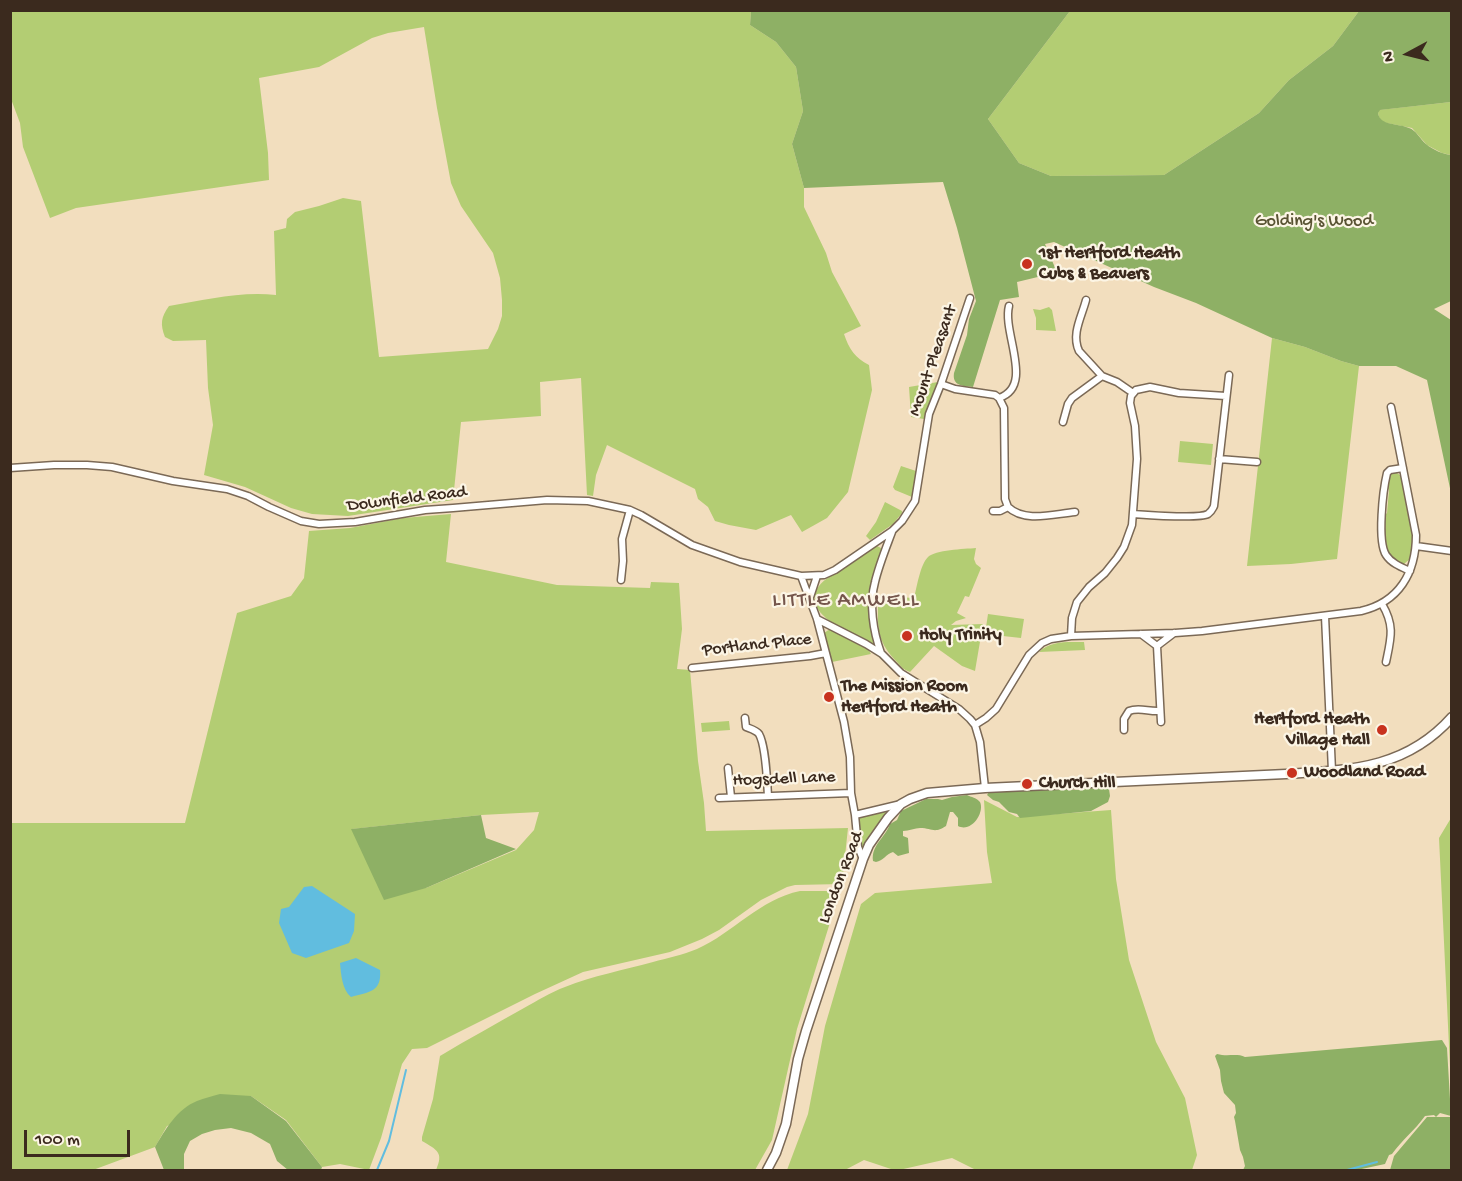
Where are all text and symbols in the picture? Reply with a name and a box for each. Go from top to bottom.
north arrow [1378,24,1438,84]
text: N [1380,50,1400,63]
park label: Golding's Wood [1255,211,1373,233]
place label: 1st Hertford Heath Cubs & Beavers [1039,243,1180,286]
marker: 1st Hertford Heath Cubs & Beavers [1020,257,1034,271]
street label: Mount Pleasant [905,303,963,419]
street label: Downfield Road [346,482,468,518]
district label: LITTLE AMWELL [772,589,920,615]
place label: Holy Trinity [919,625,1002,647]
marker: Holy Trinity [900,629,914,643]
street label: Portland Place [701,630,813,662]
place label: The Mission Room Hertford Heath [841,676,968,718]
marker: The Mission Room Hertford Heath [822,690,836,704]
place label: Hertford Heath Village Hall [1254,709,1370,752]
marker: Hertford Heath Village Hall [1375,723,1389,737]
place label: Woodland Road [1304,762,1425,784]
marker: Woodland Road [1285,766,1299,780]
street label: Hogsdell Lane [732,767,836,793]
place label: Church Hill [1039,773,1115,795]
marker: Church Hill [1020,777,1034,791]
street label: London Road [815,829,869,927]
scale bar [27,1118,134,1156]
text: 100 m [35,1130,80,1151]

